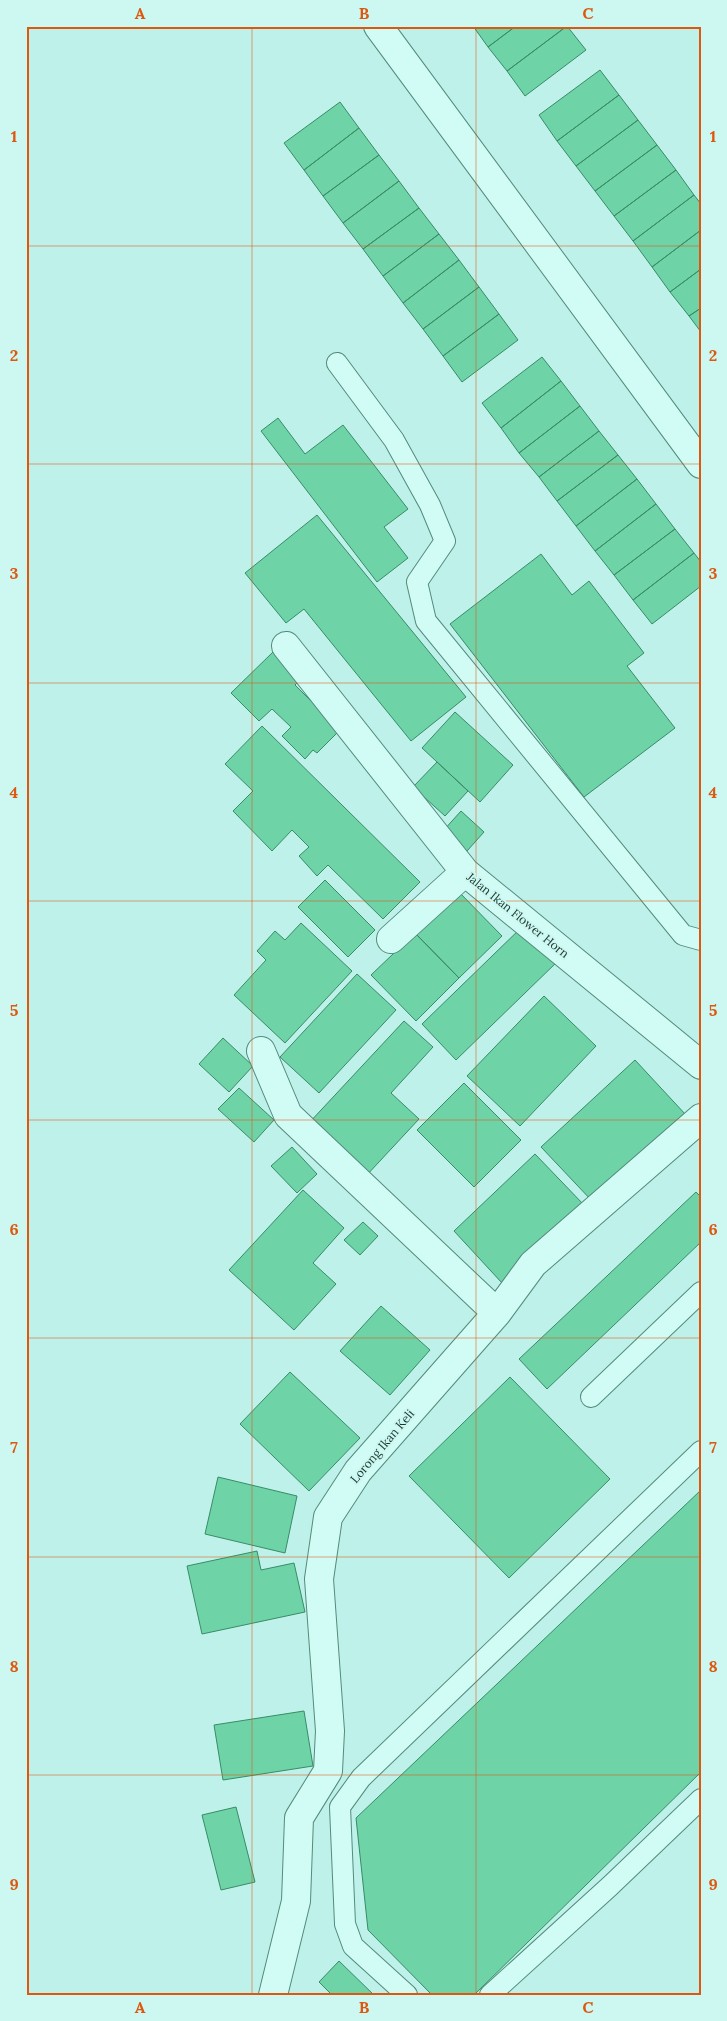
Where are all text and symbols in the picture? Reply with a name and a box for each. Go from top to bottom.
text: A [135,3,146,23]
text: B [359,3,370,23]
text: C [582,3,594,23]
text: 1 [11,126,17,146]
text: 1 [710,126,716,146]
text: 2 [10,345,18,365]
text: 2 [709,345,717,365]
text: 3 [10,563,19,583]
text: 3 [709,563,718,583]
text: 4 [10,782,19,802]
text: 4 [709,782,718,802]
street label: Jalan Ikan Flower Horn [463,869,572,961]
text: 5 [10,1000,19,1020]
text: 5 [709,1000,718,1020]
text: 6 [9,1219,19,1239]
text: 6 [708,1219,718,1239]
street label: Lorong Ikan Keli [347,1406,417,1486]
text: 7 [10,1437,18,1457]
text: 7 [709,1437,717,1457]
text: 8 [9,1656,19,1676]
text: 8 [708,1656,718,1676]
text: 9 [9,1874,19,1894]
text: 9 [708,1874,718,1894]
text: A [135,1997,146,2017]
text: B [359,1997,370,2017]
text: C [582,1997,594,2017]

